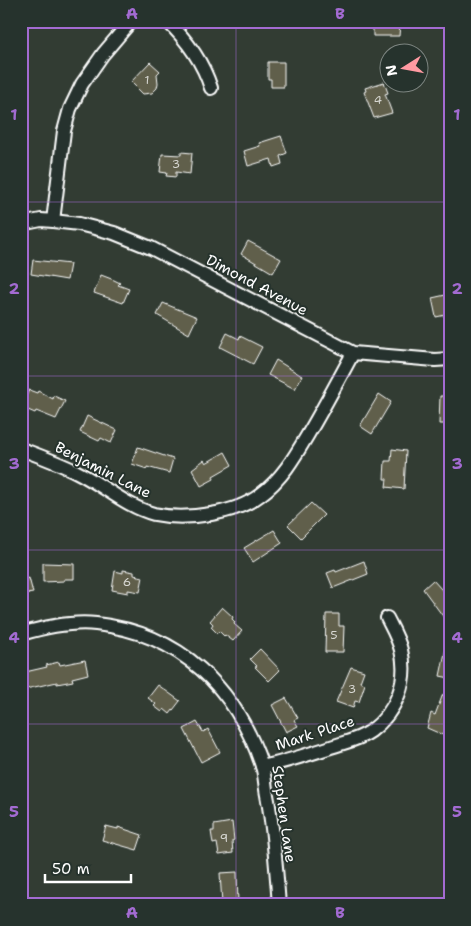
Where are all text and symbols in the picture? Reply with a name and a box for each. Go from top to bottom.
text: A [126,3,138,24]
text: B [335,3,345,24]
north arrow [378,42,428,92]
text: N [381,63,401,78]
house number: 1 [144,72,150,88]
house number: 4 [374,92,382,108]
text: 1 [10,104,18,125]
text: 1 [453,104,461,125]
house number: 3 [172,156,180,172]
street label: Dimond Avenue [203,250,311,320]
text: 2 [8,278,20,299]
text: 2 [451,278,463,299]
street label: Benjamin Lane [51,437,155,503]
text: 3 [8,453,20,474]
text: 3 [451,453,463,474]
house number: 6 [123,574,131,590]
text: 4 [8,627,20,648]
house number: 5 [330,627,338,643]
text: 4 [451,627,463,648]
house number: 3 [348,681,356,697]
street label: Mark Place [273,711,357,755]
street label: Stephen Lane [267,764,301,864]
text: 5 [9,801,19,822]
text: 5 [452,801,462,822]
house number: 9 [220,830,228,846]
scale bar [45,851,131,883]
text: 50 m [52,859,90,879]
text: A [126,902,138,923]
text: B [335,902,345,923]

